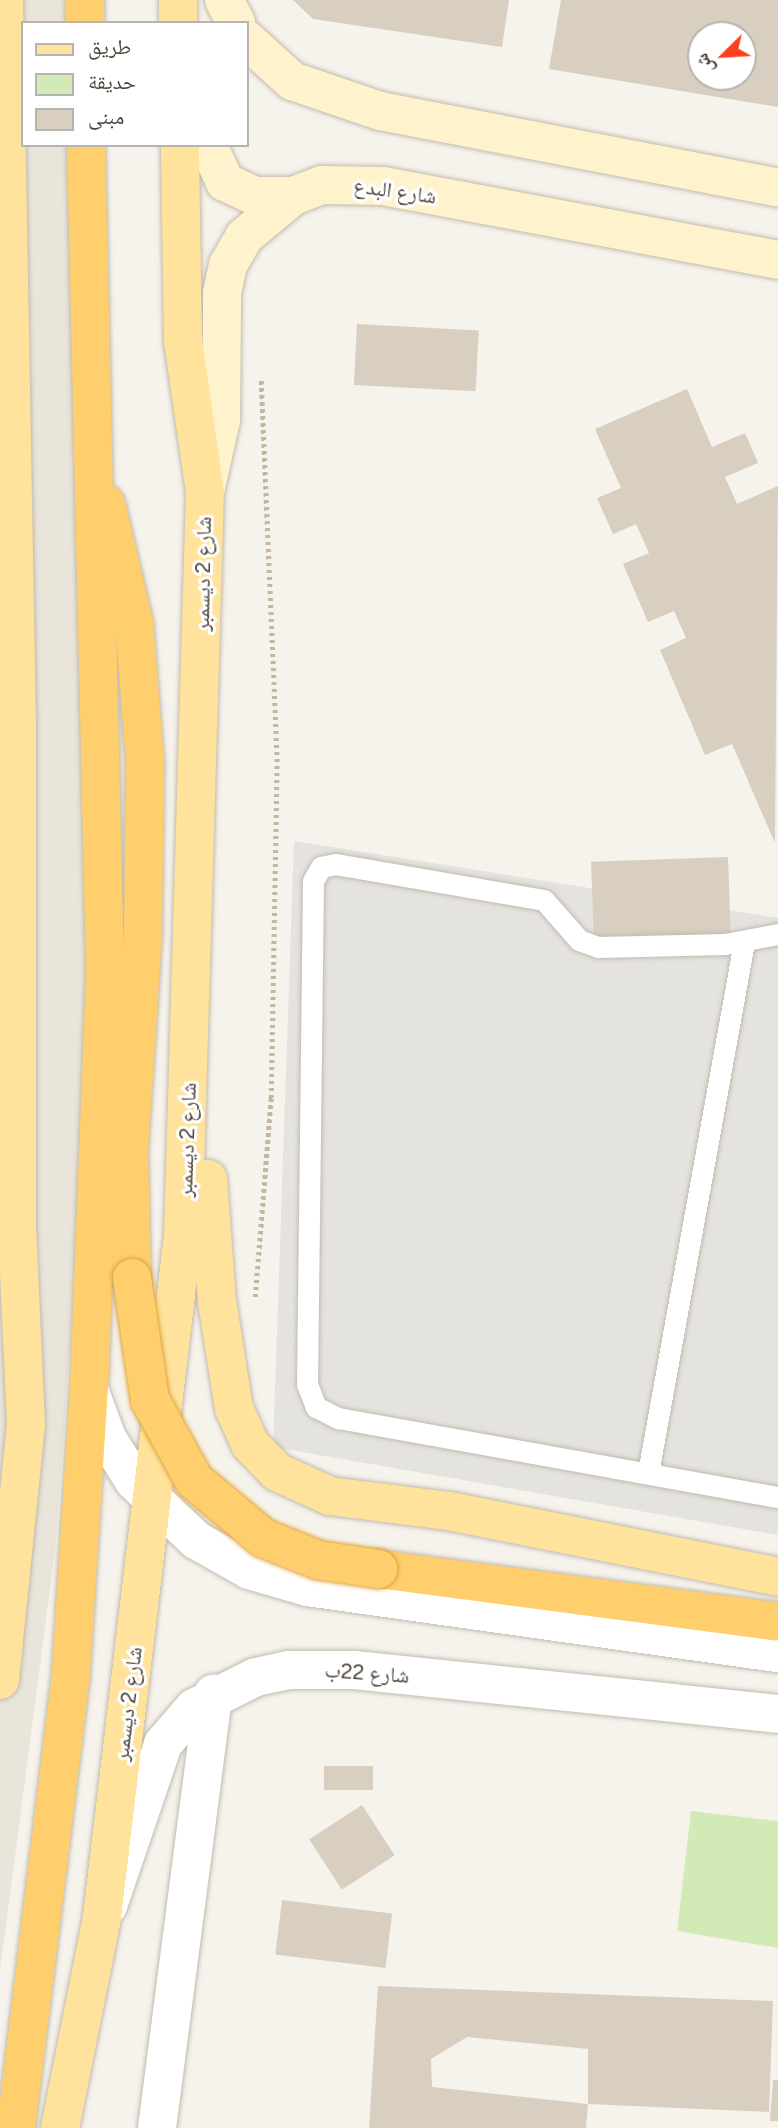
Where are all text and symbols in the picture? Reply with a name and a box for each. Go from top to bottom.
legend [21,21,248,147]
north arrow [687,21,757,91]
text: طريق [88,34,131,59]
text: ش [690,50,719,78]
text: حديقة [88,69,136,94]
text: مبنى [88,104,124,129]
street label: شارع البدع [352,173,438,209]
street label: شارع 2 ديسمبر [189,516,217,632]
street label: شارع 2 ديسمبر [172,1082,202,1198]
street label: شارع 2 ديسمبر [108,1645,148,1763]
street label: شارع 22ب [324,1657,410,1689]

